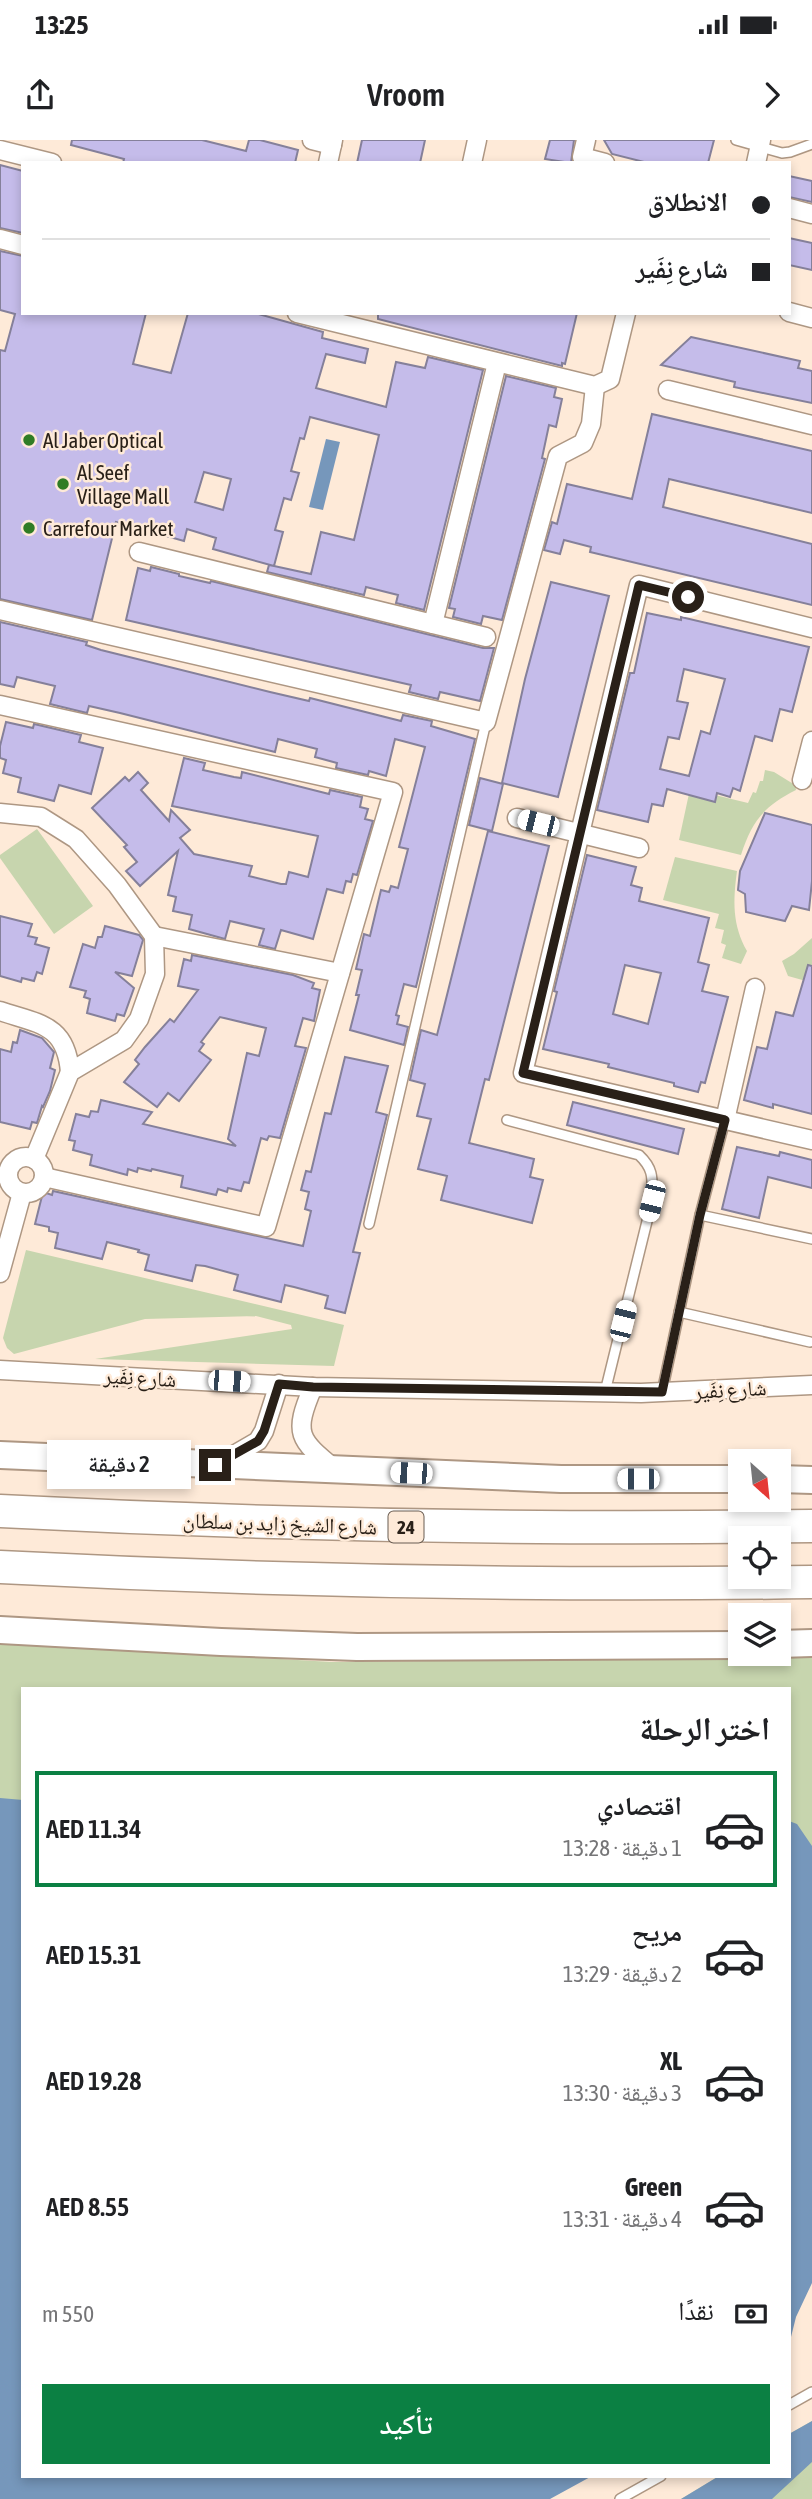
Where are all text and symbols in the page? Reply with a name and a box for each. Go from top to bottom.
text: 13:25 [35,10,89,40]
icon: share [21,76,59,114]
text: Vroom [367,76,445,113]
icon: forward [753,76,791,114]
text: الانطلاق [648,187,728,217]
text: شارع نِفَير [636,254,728,284]
place label: Al Jaber Optical [43,428,163,452]
marker: Al Jaber Optical [21,432,37,448]
place label: Al Seef Village Mall [77,460,169,508]
marker: Al Seef Village Mall [55,476,71,492]
place label: Carrefour Market [43,516,173,540]
marker: Carrefour Market [21,520,37,536]
route start [672,581,704,613]
car [516,808,561,838]
car [637,1178,668,1224]
car [608,1298,639,1344]
street label: شارع نِفَير [102,1363,177,1393]
car [208,1369,251,1393]
street label: شارع نِفَير [692,1375,767,1405]
callout: 2 دقيقة [47,1440,190,1490]
route end [199,1449,231,1481]
north arrow [728,1449,791,1512]
map controls [728,1449,791,1666]
text: 2 دقيقة [88,1451,150,1477]
car [390,1462,433,1484]
car [618,1469,660,1490]
street label: شارع الشيخ زايد بن سلطان [182,1508,378,1540]
road number: 24 [388,1512,424,1542]
button: locate [728,1526,791,1589]
button: layers [728,1603,791,1666]
text: اختر الرحلة [639,1710,770,1747]
text: اقتصادي [597,1791,682,1821]
icon: car [703,1798,766,1861]
text: AED 11.34 [46,1814,141,1844]
text: 1 دقيقة · 13:28 [563,1835,682,1861]
text: مريح [632,1917,682,1947]
icon: car [703,1924,766,1987]
text: AED 15.31 [46,1940,141,1970]
text: 2 دقيقة · 13:29 [563,1961,682,1987]
text: XL [660,2046,682,2076]
icon: car [703,2050,766,2113]
text: AED 19.28 [46,2066,141,2096]
text: 3 دقيقة · 13:30 [563,2080,682,2106]
text: Green [624,2172,682,2202]
icon: car [703,2176,766,2239]
text: AED 8.55 [46,2192,129,2222]
text: 4 دقيقة · 13:31 [563,2206,682,2232]
icon: cash [732,2295,770,2333]
text: نقدًا [678,2296,714,2326]
text: 550 m [42,2301,94,2327]
button: تأكيد [42,2384,770,2464]

